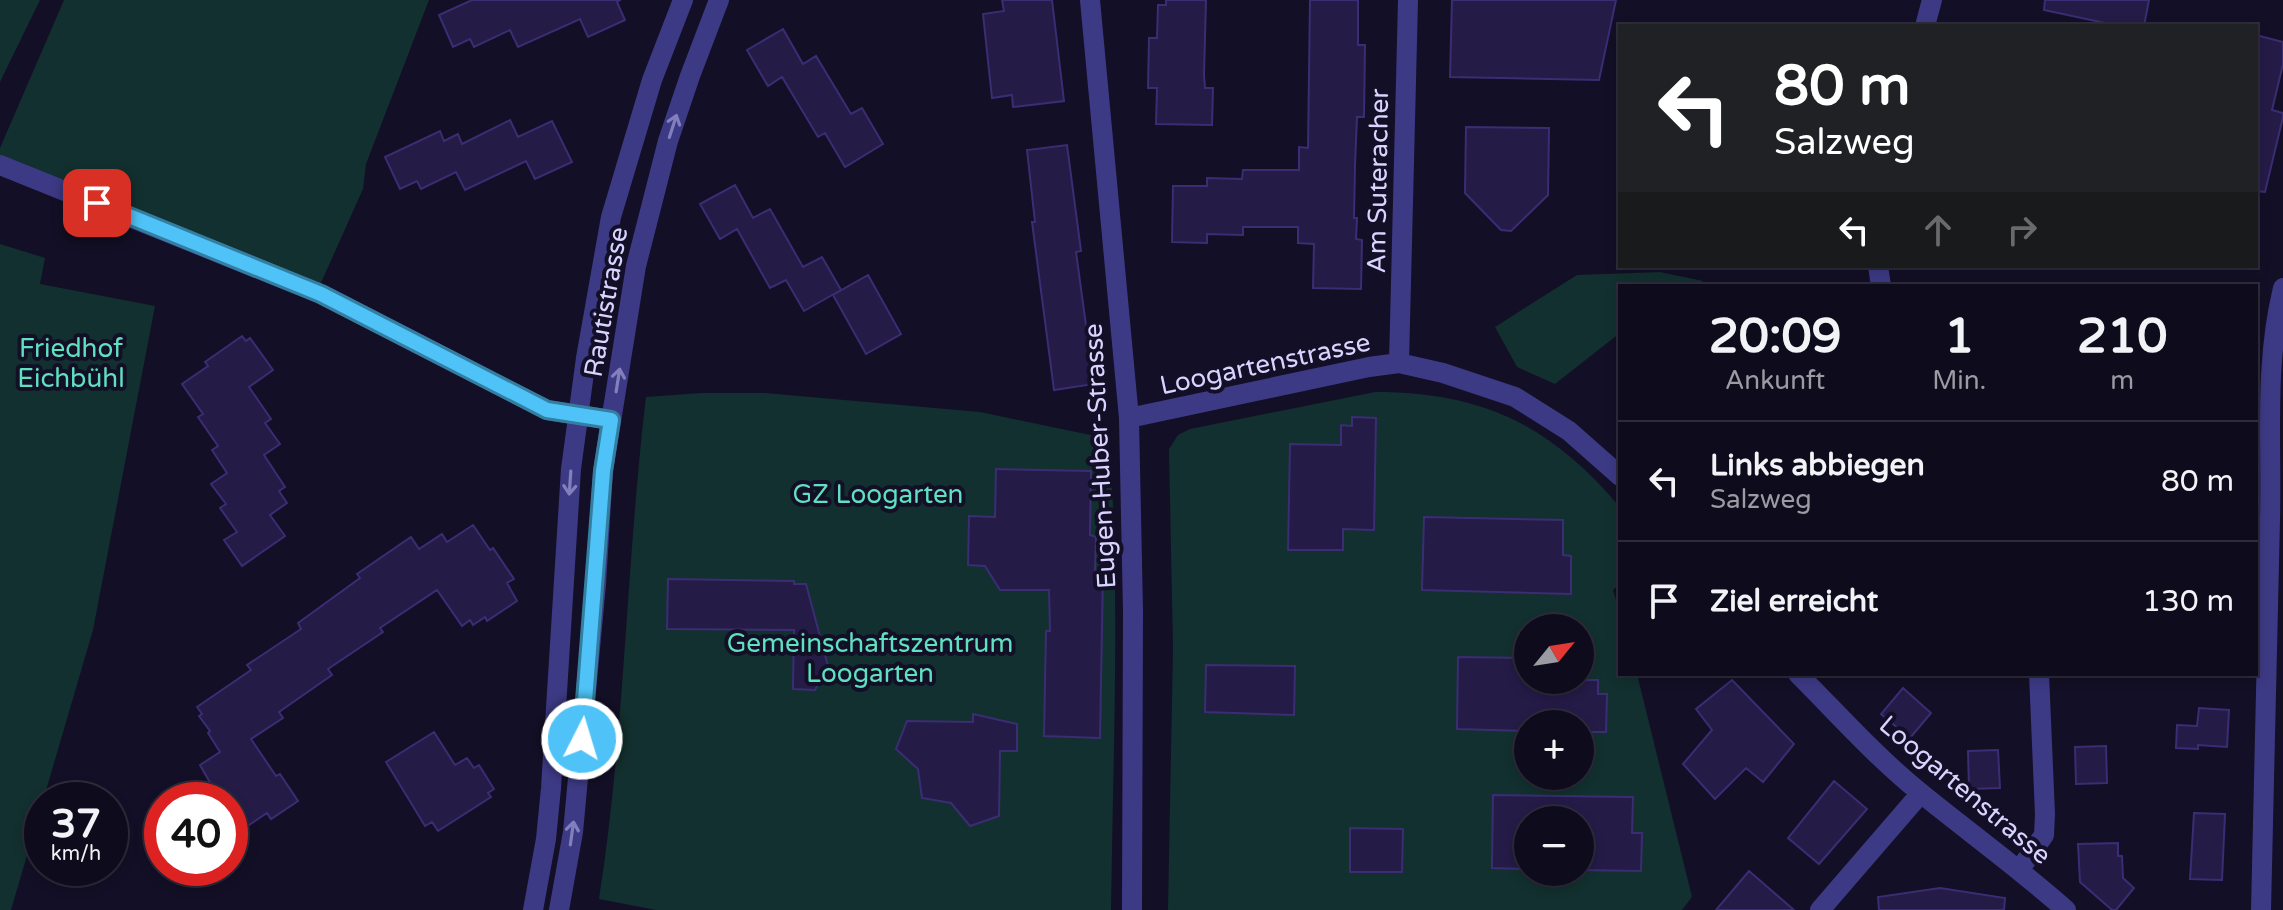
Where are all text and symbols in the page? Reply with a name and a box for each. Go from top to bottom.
text: 80 m [1774,53,1910,120]
icon: left [1642,56,1746,160]
street label: Am Suteracher [1361,88,1395,274]
one-way arrow [667,114,681,139]
text: Salzweg [1774,121,1915,164]
pin [63,169,131,237]
icon: arrive [75,181,119,225]
icon: left [1832,208,1876,252]
icon: ahead [1916,208,1960,252]
icon: right [2000,208,2044,252]
street label: Rautistrasse [578,225,634,379]
text: 20:09 [1709,308,1842,366]
text: 1 [1944,308,1974,366]
text: 210 [2077,308,2167,366]
street label: Eugen-Huber-Strasse [1078,323,1122,589]
street label: Loogartenstrasse [1157,327,1373,401]
park label: Friedhof Eichbühl [17,333,125,394]
text: Ankunft [1725,365,1825,396]
text: Min. [1932,365,1986,396]
text: m [2110,365,2134,396]
one-way arrow [611,368,626,393]
text: Links abbiegen [1710,447,1925,484]
icon: left [1642,459,1686,503]
text: 80 m [2161,463,2234,500]
one-way arrow [562,469,577,496]
park label: GZ Loogarten [793,479,963,510]
text: Salzweg [1710,484,1812,515]
icon: arrive [1642,579,1686,623]
text: Ziel erreicht [1710,583,1878,620]
text: 130 m [2142,583,2234,620]
north arrow [1514,614,1594,694]
map controls [1514,614,1594,886]
park label: Gemeinschaftszentrum Loogarten [727,628,1013,689]
position arrow [540,697,624,781]
street label: Loogartenstrasse [1873,709,2057,871]
button: + [1514,710,1594,790]
speed limit sign: 40 [144,782,248,886]
text: 37 [51,800,101,848]
button: − [1514,806,1594,886]
one-way arrow [565,821,580,846]
text: km/h [51,842,101,866]

